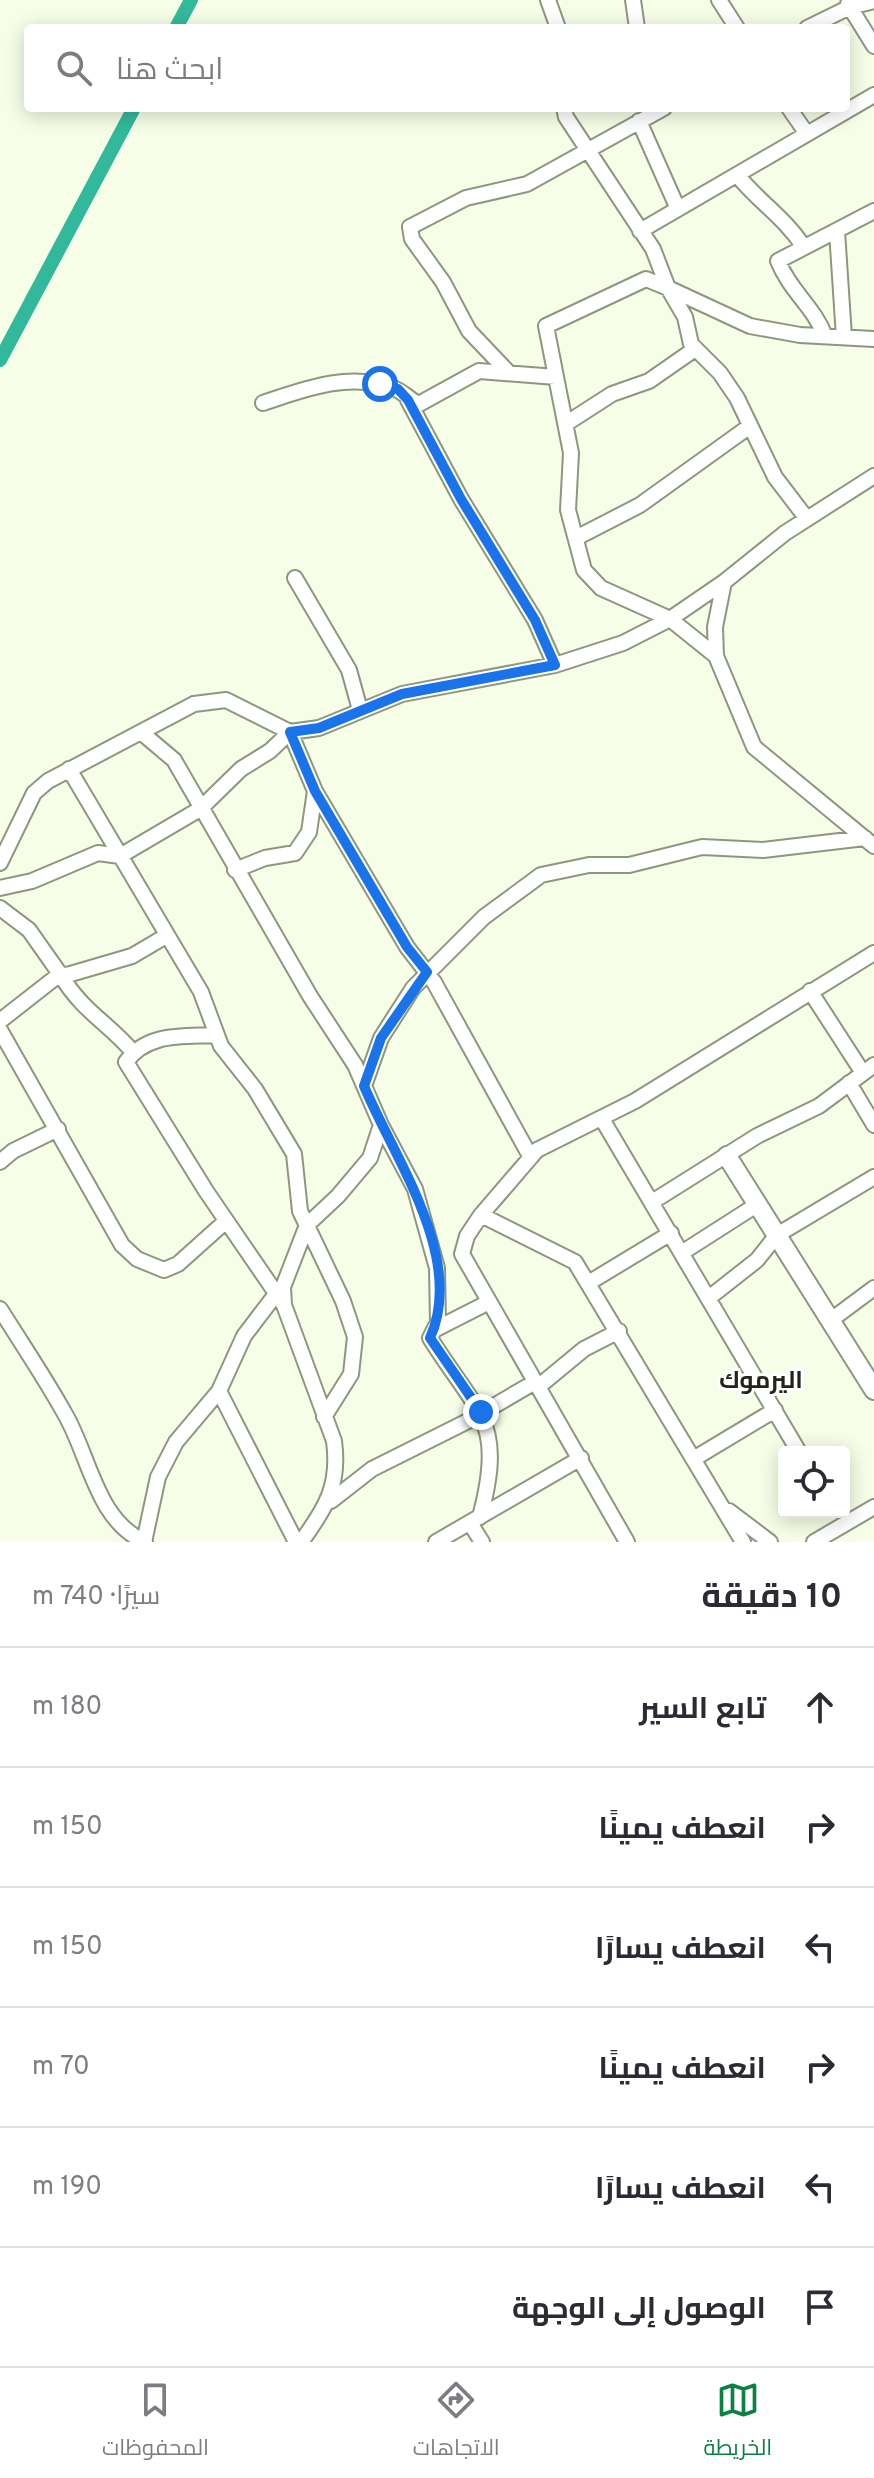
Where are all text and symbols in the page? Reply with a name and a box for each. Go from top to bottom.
search box [24,24,850,112]
icon: search [52,46,96,90]
text: ابحث هنا [116,53,223,90]
route start [362,366,398,402]
district label: اليرموك [719,1367,803,1397]
route end [463,1394,499,1430]
map controls [778,1446,850,1518]
button: locate [778,1446,850,1518]
text: 10 دقيقة [701,1577,842,1620]
text: سيرًا · 740 m [32,1581,160,1614]
icon: ahead [798,1685,842,1729]
text: 180 m [32,1691,102,1724]
text: تابع السير [639,1692,766,1729]
icon: right [798,1805,842,1849]
text: 150 m [32,1811,103,1844]
text: انعطف يمينًا [599,1812,766,1849]
icon: left [798,1925,842,1969]
text: 150 m [32,1931,103,1964]
text: انعطف يسارًا [595,1932,766,1969]
icon: right [798,2045,842,2089]
text: 70 m [32,2051,90,2084]
text: انعطف يمينًا [599,2052,766,2089]
icon: left [798,2165,842,2209]
text: 190 m [32,2171,102,2204]
text: انعطف يسارًا [595,2172,766,2209]
icon: arrive [798,2285,842,2329]
text: الوصول إلى الوجهة [512,2292,766,2329]
tab: المحفوظات [102,2378,209,2468]
tab: الاتجاهات [413,2378,500,2468]
tab: الخريطة [703,2378,772,2468]

